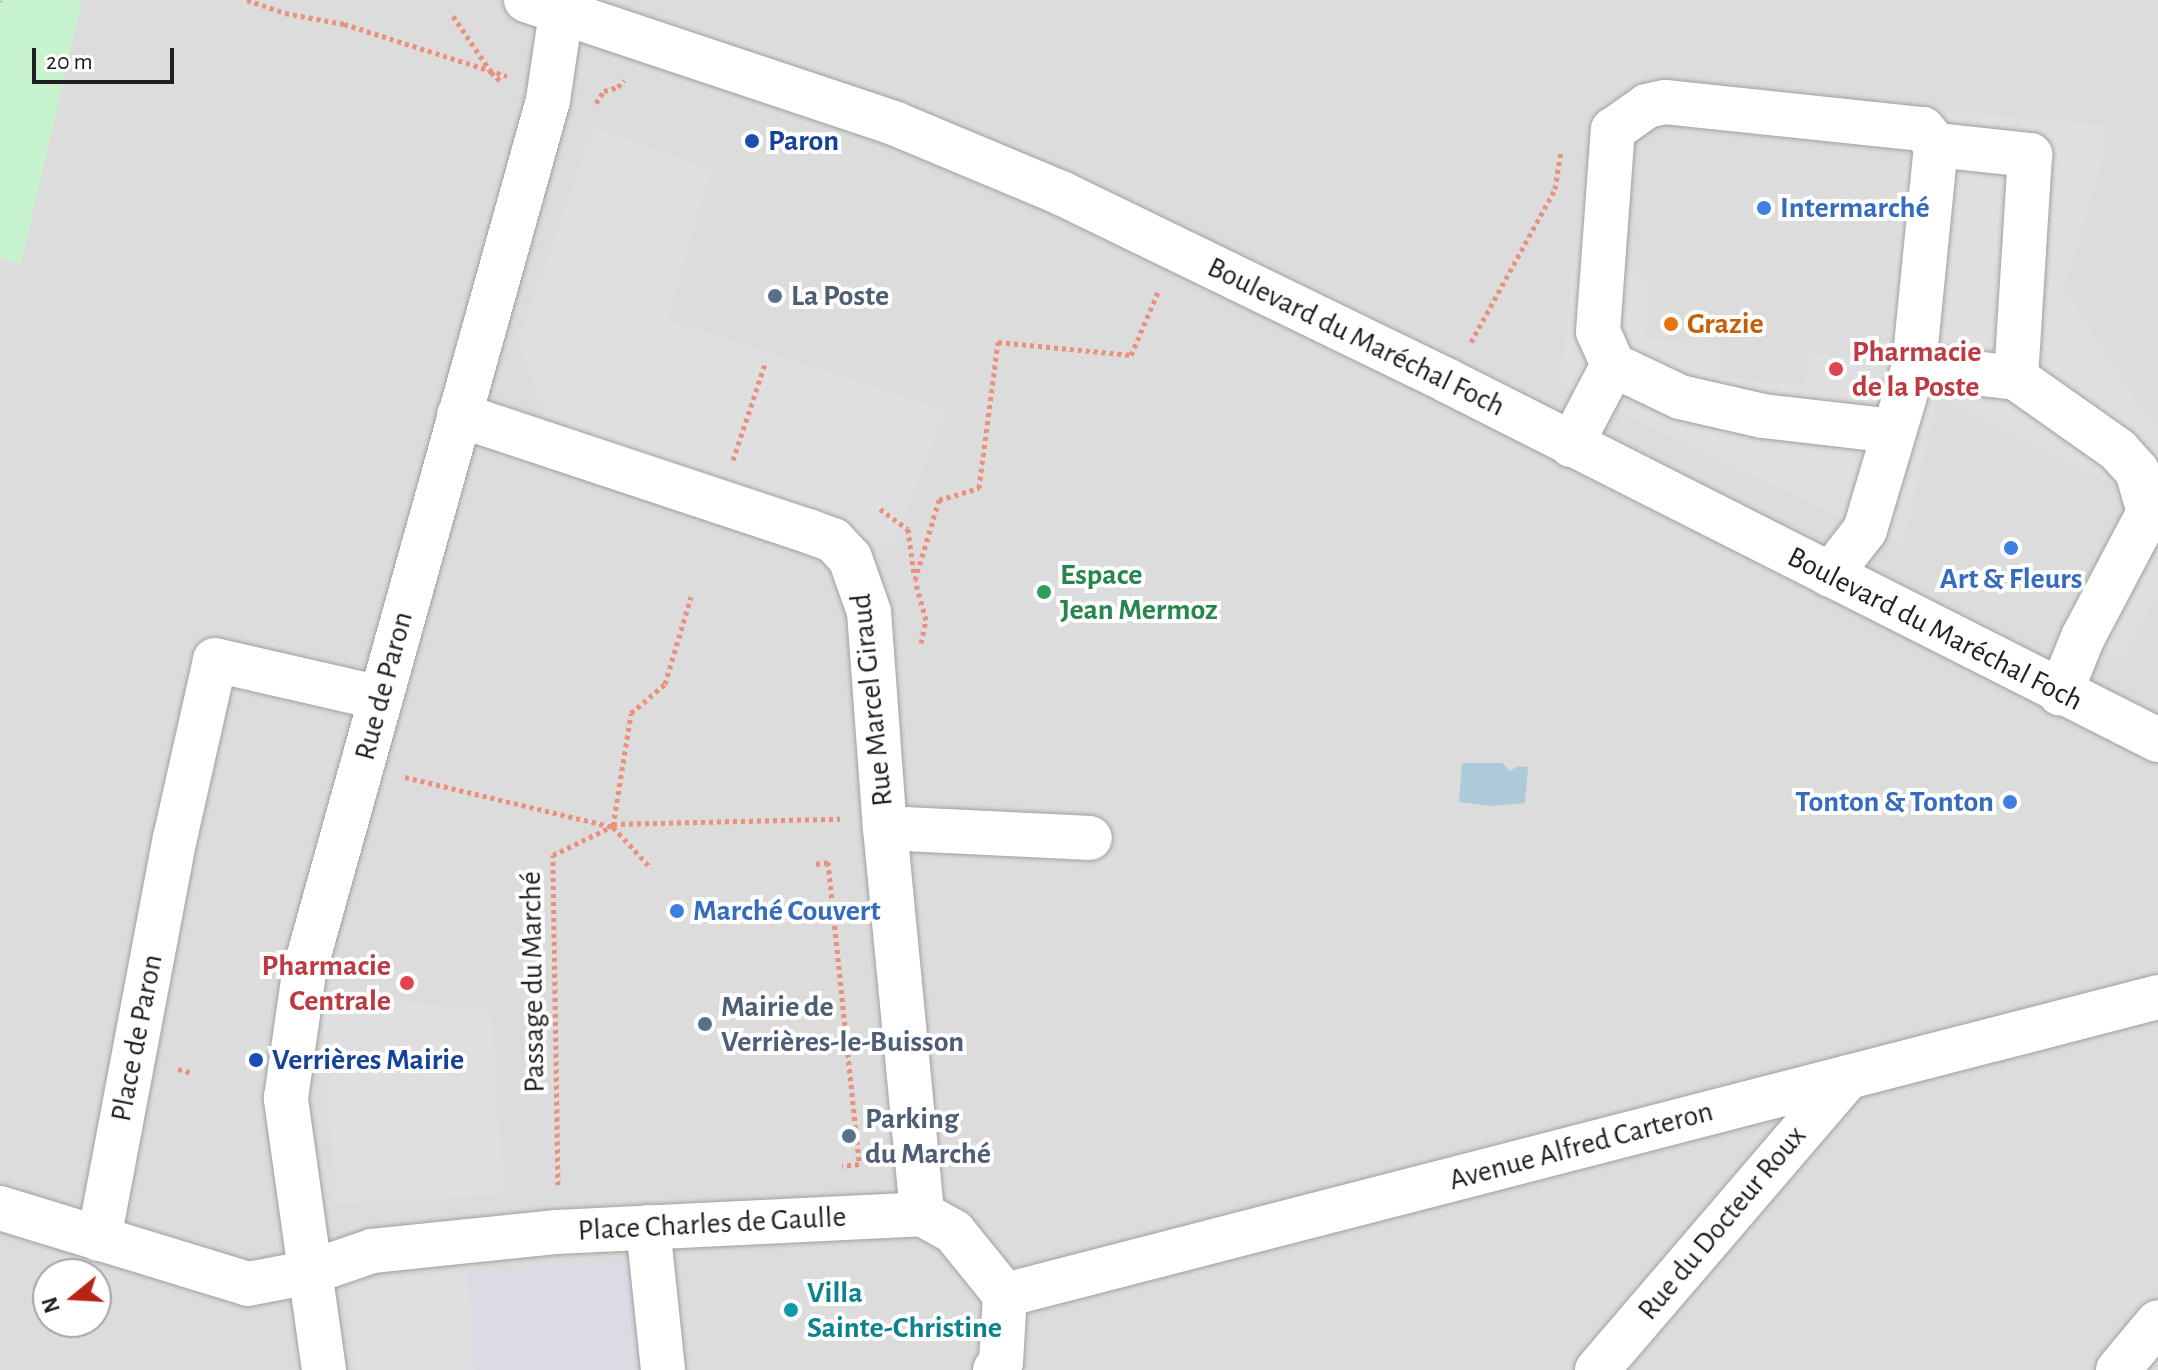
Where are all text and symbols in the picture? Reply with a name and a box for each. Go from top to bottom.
scale bar [36,32,178,82]
text: 20 m [46,50,93,74]
place label: Paron [768,123,839,159]
marker: Paron [743,132,761,150]
place label: Intermarché [1780,190,1930,226]
marker: Intermarché [1755,199,1773,217]
street label: Boulevard du Maréchal Foch [1201,249,1511,425]
place label: La Poste [791,278,889,314]
marker: La Poste [766,287,784,305]
place label: Grazie [1687,306,1764,342]
marker: Grazie [1662,315,1680,333]
place label: Pharmacie de la Poste [1852,334,1981,404]
marker: Pharmacie de la Poste [1827,360,1845,378]
street label: Boulevard du Maréchal Foch [1781,539,2089,719]
marker: Art & Fleurs [2002,539,2020,557]
place label: Espace Jean Mermoz [1060,557,1218,628]
place label: Art & Fleurs [1940,561,2082,597]
marker: Espace Jean Mermoz [1035,583,1053,601]
street label: Rue Marcel Giraud [843,592,901,808]
street label: Rue de Paron [347,608,421,764]
place label: Tonton & Tonton [1795,784,1994,820]
marker: Tonton & Tonton [2001,793,2019,811]
street label: Passage du Marché [513,871,553,1093]
place label: Marché Couvert [693,893,881,929]
marker: Marché Couvert [668,902,686,920]
place label: Pharmacie Centrale [262,948,391,1018]
street label: Place de Paron [103,951,171,1125]
marker: Pharmacie Centrale [398,974,416,992]
place label: Mairie de Verrières-le-Buisson [721,989,964,1060]
marker: Mairie de Verrières-le-Buisson [696,1015,714,1033]
place label: Verrières Mairie [272,1042,464,1078]
marker: Verrières Mairie [247,1051,265,1069]
street label: Avenue Alfred Carteron [1445,1093,1717,1199]
place label: Parking du Marché [865,1101,991,1172]
street label: Rue du Docteur Roux [1630,1118,1814,1328]
marker: Parking du Marché [840,1127,858,1145]
street label: Place Charles de Gaulle [577,1199,847,1249]
north arrow [32,1258,112,1338]
place label: Villa Sainte-Christine [807,1275,1002,1346]
text: N [38,1294,64,1315]
marker: Villa Sainte-Christine [782,1301,800,1319]

